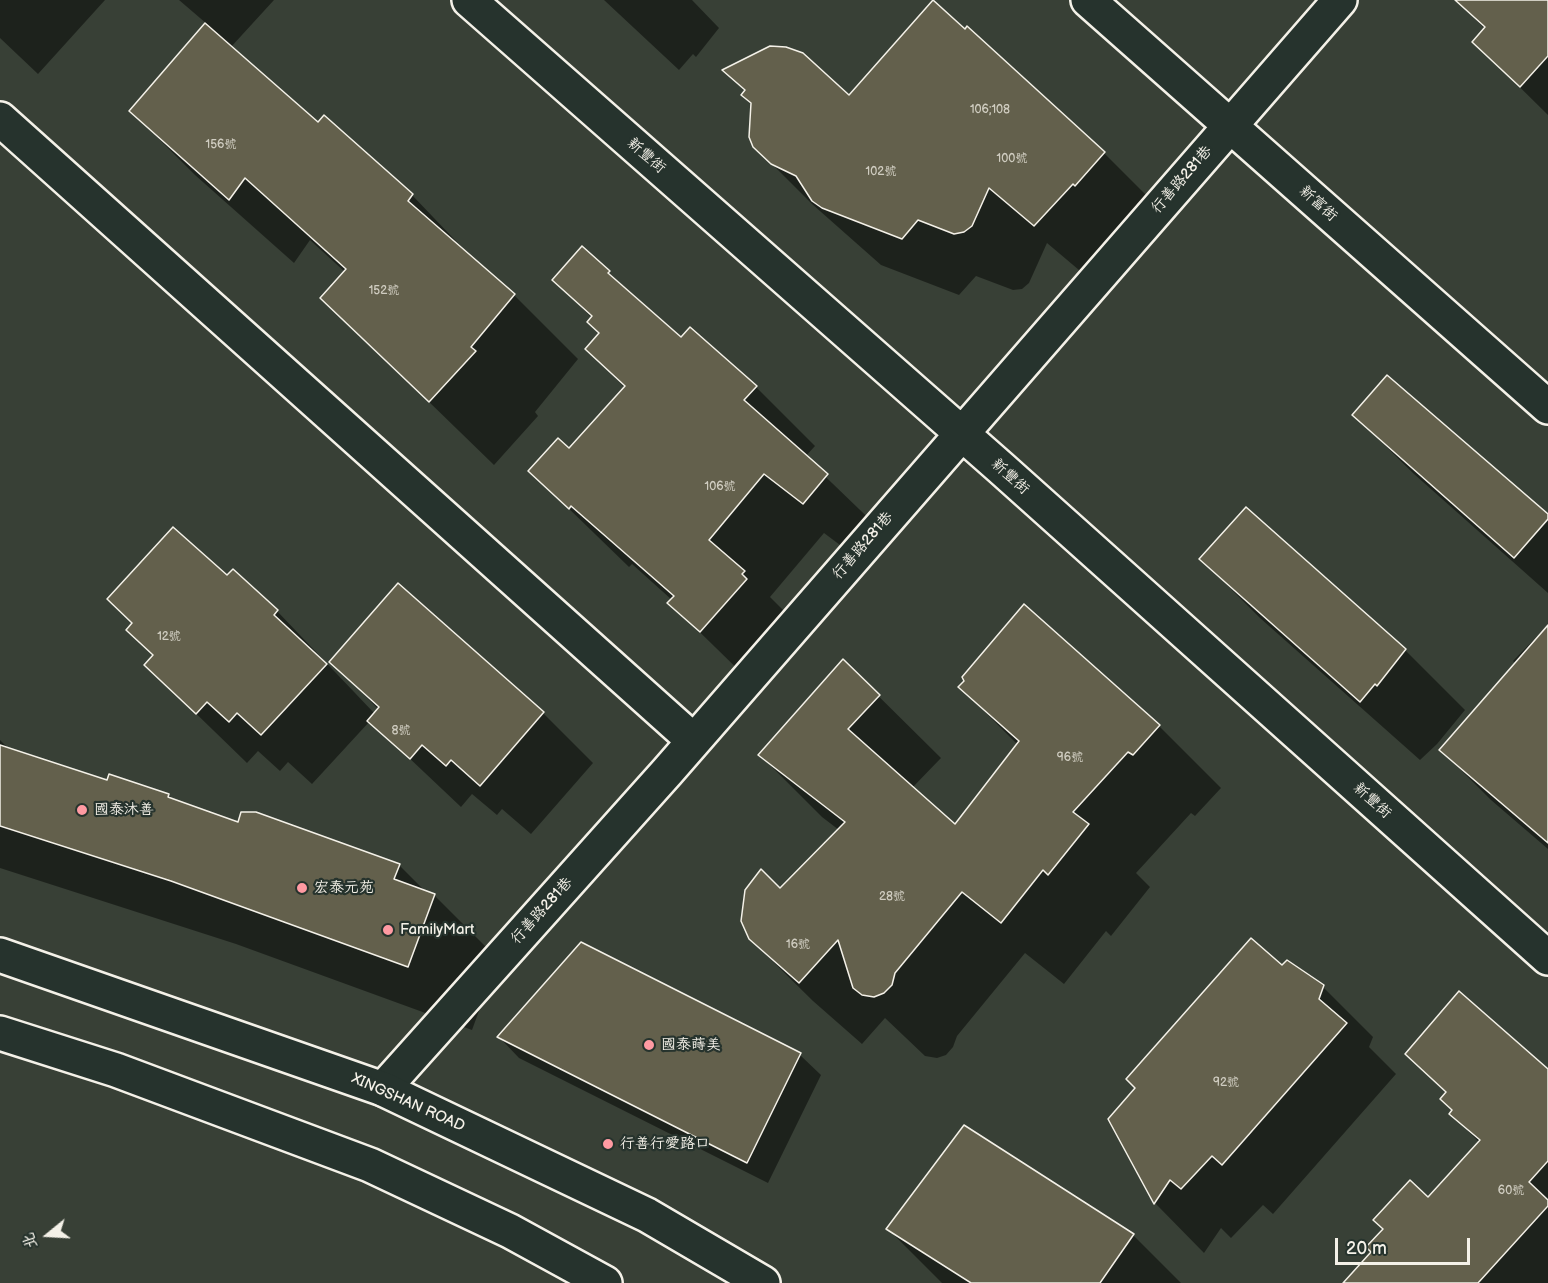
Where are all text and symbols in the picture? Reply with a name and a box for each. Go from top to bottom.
house number: 106;108 [970,103,1010,117]
street label: 新豐街 [623,134,669,178]
house number: 156號 [206,138,236,152]
street label: 行善路281巷 [1148,143,1216,217]
house number: 100號 [997,152,1027,166]
house number: 102號 [866,165,896,179]
street label: 新富街 [1295,182,1341,226]
house number: 152號 [369,284,399,298]
street label: 新豐街 [987,455,1033,499]
house number: 106號 [704,480,736,494]
street label: 行善路281巷 [829,509,897,583]
house number: 12號 [157,630,181,644]
house number: 8號 [392,724,410,738]
house number: 96號 [1057,751,1083,765]
street label: 新豐街 [1349,779,1395,823]
place label: 國泰沐善 [94,801,154,819]
marker: 國泰沐善 [75,803,89,817]
street label: 行善路281巷 [507,874,577,948]
place label: 宏泰元苑 [314,879,374,897]
marker: 宏泰元苑 [295,881,309,895]
house number: 28號 [879,890,905,904]
place label: FamilyMart [400,921,475,939]
marker: FamilyMart [381,923,395,937]
house number: 16號 [786,938,810,952]
place label: 國泰蒔美 [661,1036,721,1054]
marker: 國泰蒔美 [642,1038,656,1052]
street label: XINGSHAN ROAD [349,1070,467,1136]
house number: 92號 [1213,1076,1239,1090]
place label: 行善行愛路口 [620,1135,710,1153]
marker: 行善行愛路口 [601,1137,615,1151]
house number: 60號 [1498,1184,1524,1198]
north arrow [18,1205,78,1265]
scale bar [1338,1226,1473,1264]
text: 北 [19,1230,42,1251]
text: 20 m [1346,1238,1387,1259]

